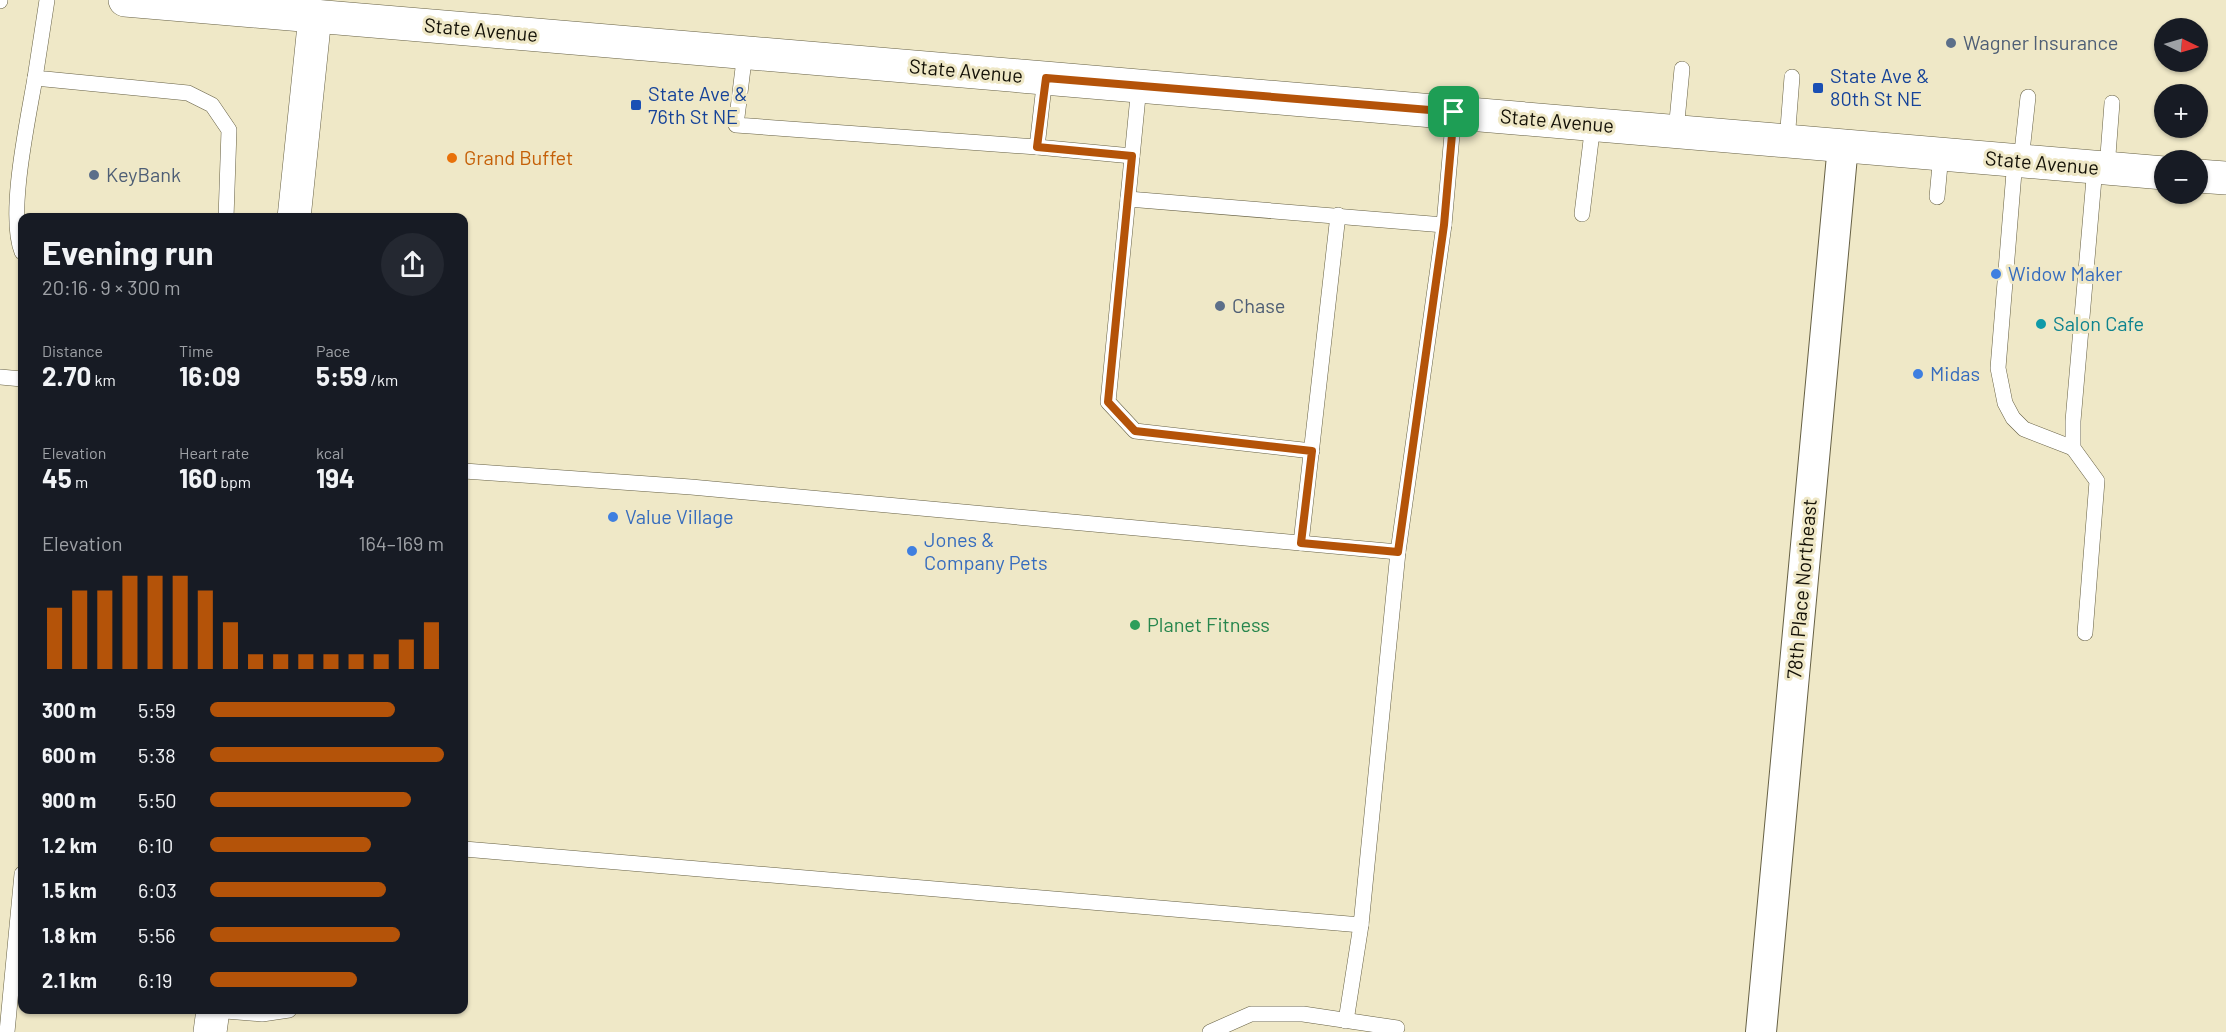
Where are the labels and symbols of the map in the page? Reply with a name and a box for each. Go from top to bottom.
street label: State Avenue [423,12,539,46]
north arrow [2154,18,2208,72]
place label: Wagner Insurance [1963,30,2119,54]
marker: Wagner Insurance [1944,36,1958,50]
street label: State Avenue [908,53,1024,87]
place label: State Ave & 80th St NE [1830,63,1929,110]
place label: State Ave & 76th St NE [648,81,747,128]
marker: State Ave & 80th St NE [1811,81,1825,95]
pin [1428,86,1479,137]
marker: State Ave & 76th St NE [629,98,643,112]
street label: State Avenue [1499,103,1615,137]
place label: Grand Buffet [464,145,573,169]
street label: State Avenue [1984,145,2100,179]
marker: Grand Buffet [445,151,459,165]
place label: KeyBank [106,162,181,186]
marker: KeyBank [87,168,101,182]
place label: Widow Maker [2008,261,2123,285]
marker: Widow Maker [1989,267,2003,281]
place label: Chase [1232,293,1285,317]
marker: Chase [1213,299,1227,313]
place label: Salon Cafe [2053,311,2144,335]
marker: Salon Cafe [2034,317,2048,331]
place label: Midas [1930,361,1980,385]
marker: Midas [1911,367,1925,381]
street label: 78th Place Northeast [1781,498,1821,680]
place label: Value Village [625,504,734,528]
marker: Value Village [606,510,620,524]
place label: Jones & Company Pets [924,527,1048,574]
marker: Jones & Company Pets [905,544,919,558]
place label: Planet Fitness [1147,612,1270,636]
marker: Planet Fitness [1128,618,1142,632]

